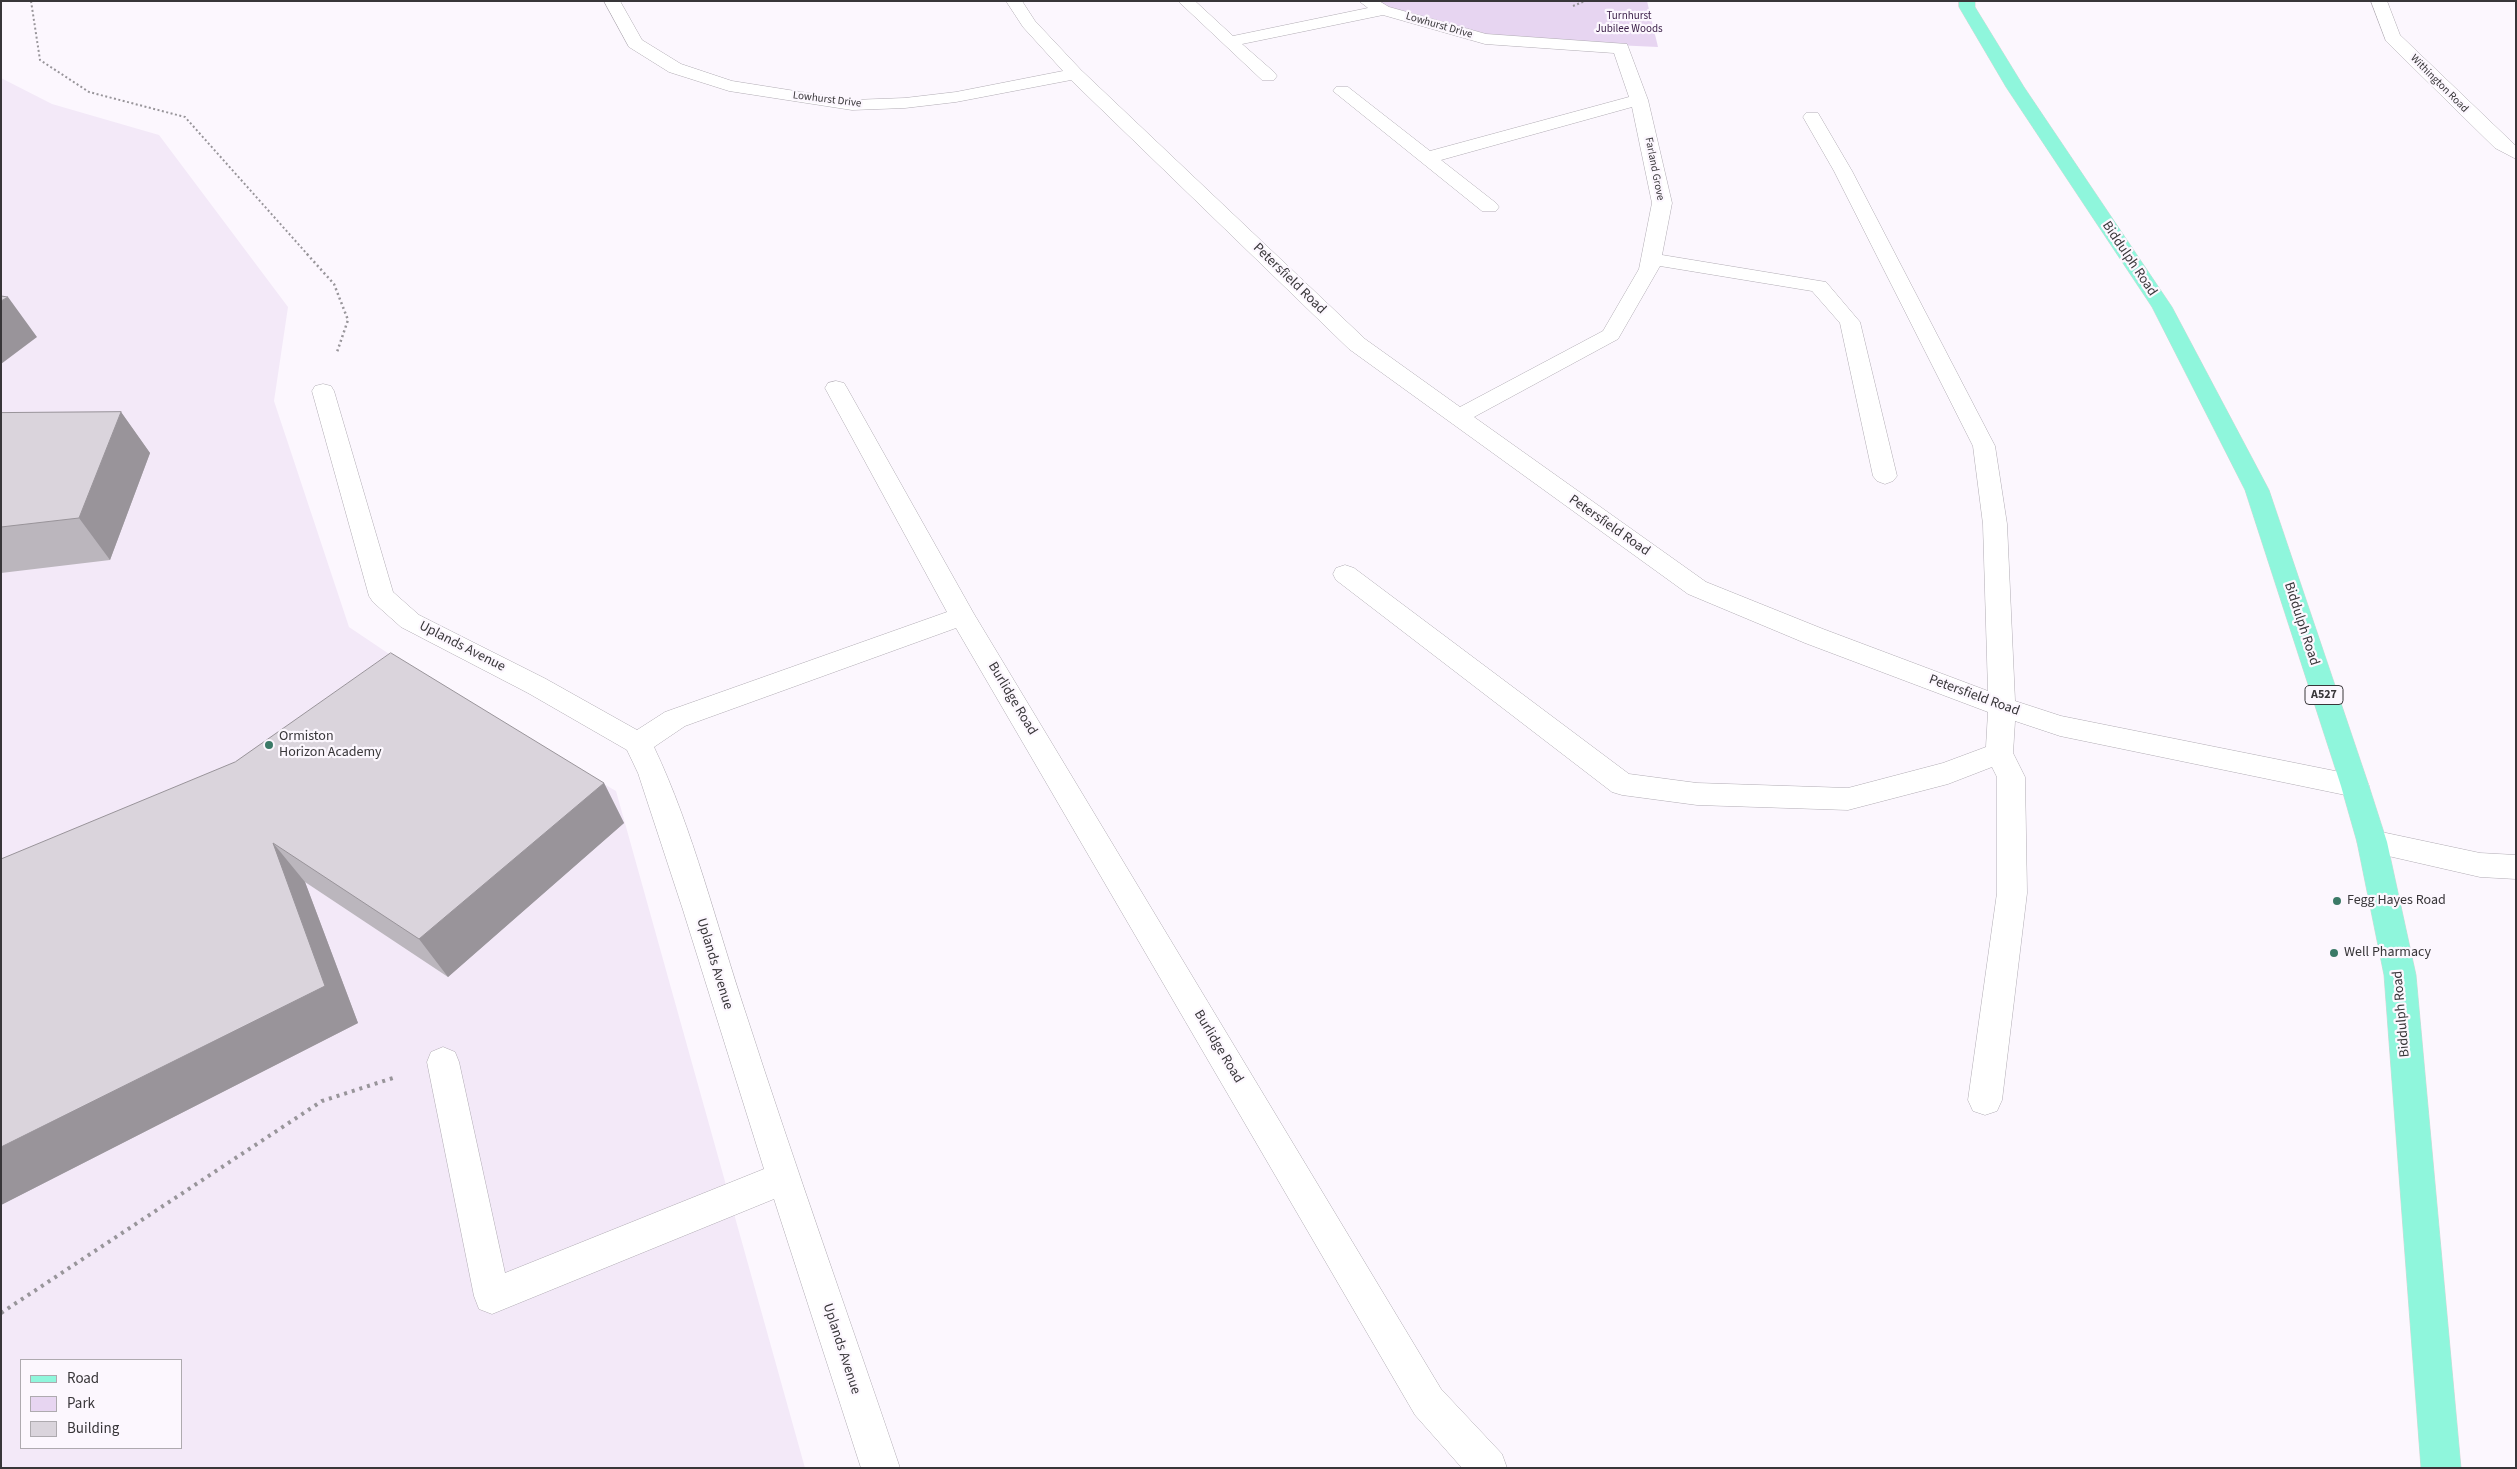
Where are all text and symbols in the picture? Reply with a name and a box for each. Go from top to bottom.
street label: Lowhurst Drive [1404,10,1474,42]
park label: Turnhurst Jubilee Woods [1595,10,1663,36]
street label: Withington Road [2407,52,2471,116]
street label: Lowhurst Drive [792,89,862,111]
street label: Farland Grove [1641,136,1667,202]
street label: Biddulph Road [2098,218,2160,300]
street label: Petersfield Road [1249,240,1329,318]
street label: Petersfield Road [1565,492,1653,560]
street label: Biddulph Road [2280,580,2322,668]
street label: Uplands Avenue [416,618,508,676]
street label: Burlidge Road [984,659,1040,739]
street label: Petersfield Road [1926,672,2022,720]
road number: A527 [2305,686,2343,704]
place label: Ormiston Horizon Academy [279,729,382,762]
marker: Ormiston Horizon Academy [263,739,275,751]
place label: Fegg Hayes Road [2347,893,2446,909]
marker: Fegg Hayes Road [2331,895,2343,907]
street label: Uplands Avenue [692,916,736,1012]
place label: Well Pharmacy [2344,945,2431,961]
marker: Well Pharmacy [2328,947,2340,959]
street label: Biddulph Road [2390,970,2414,1058]
street label: Burlidge Road [1190,1007,1246,1087]
street label: Uplands Avenue [818,1301,864,1397]
legend [20,1359,182,1449]
text: Road [67,1368,99,1389]
text: Park [67,1393,95,1414]
text: Building [67,1418,119,1439]

